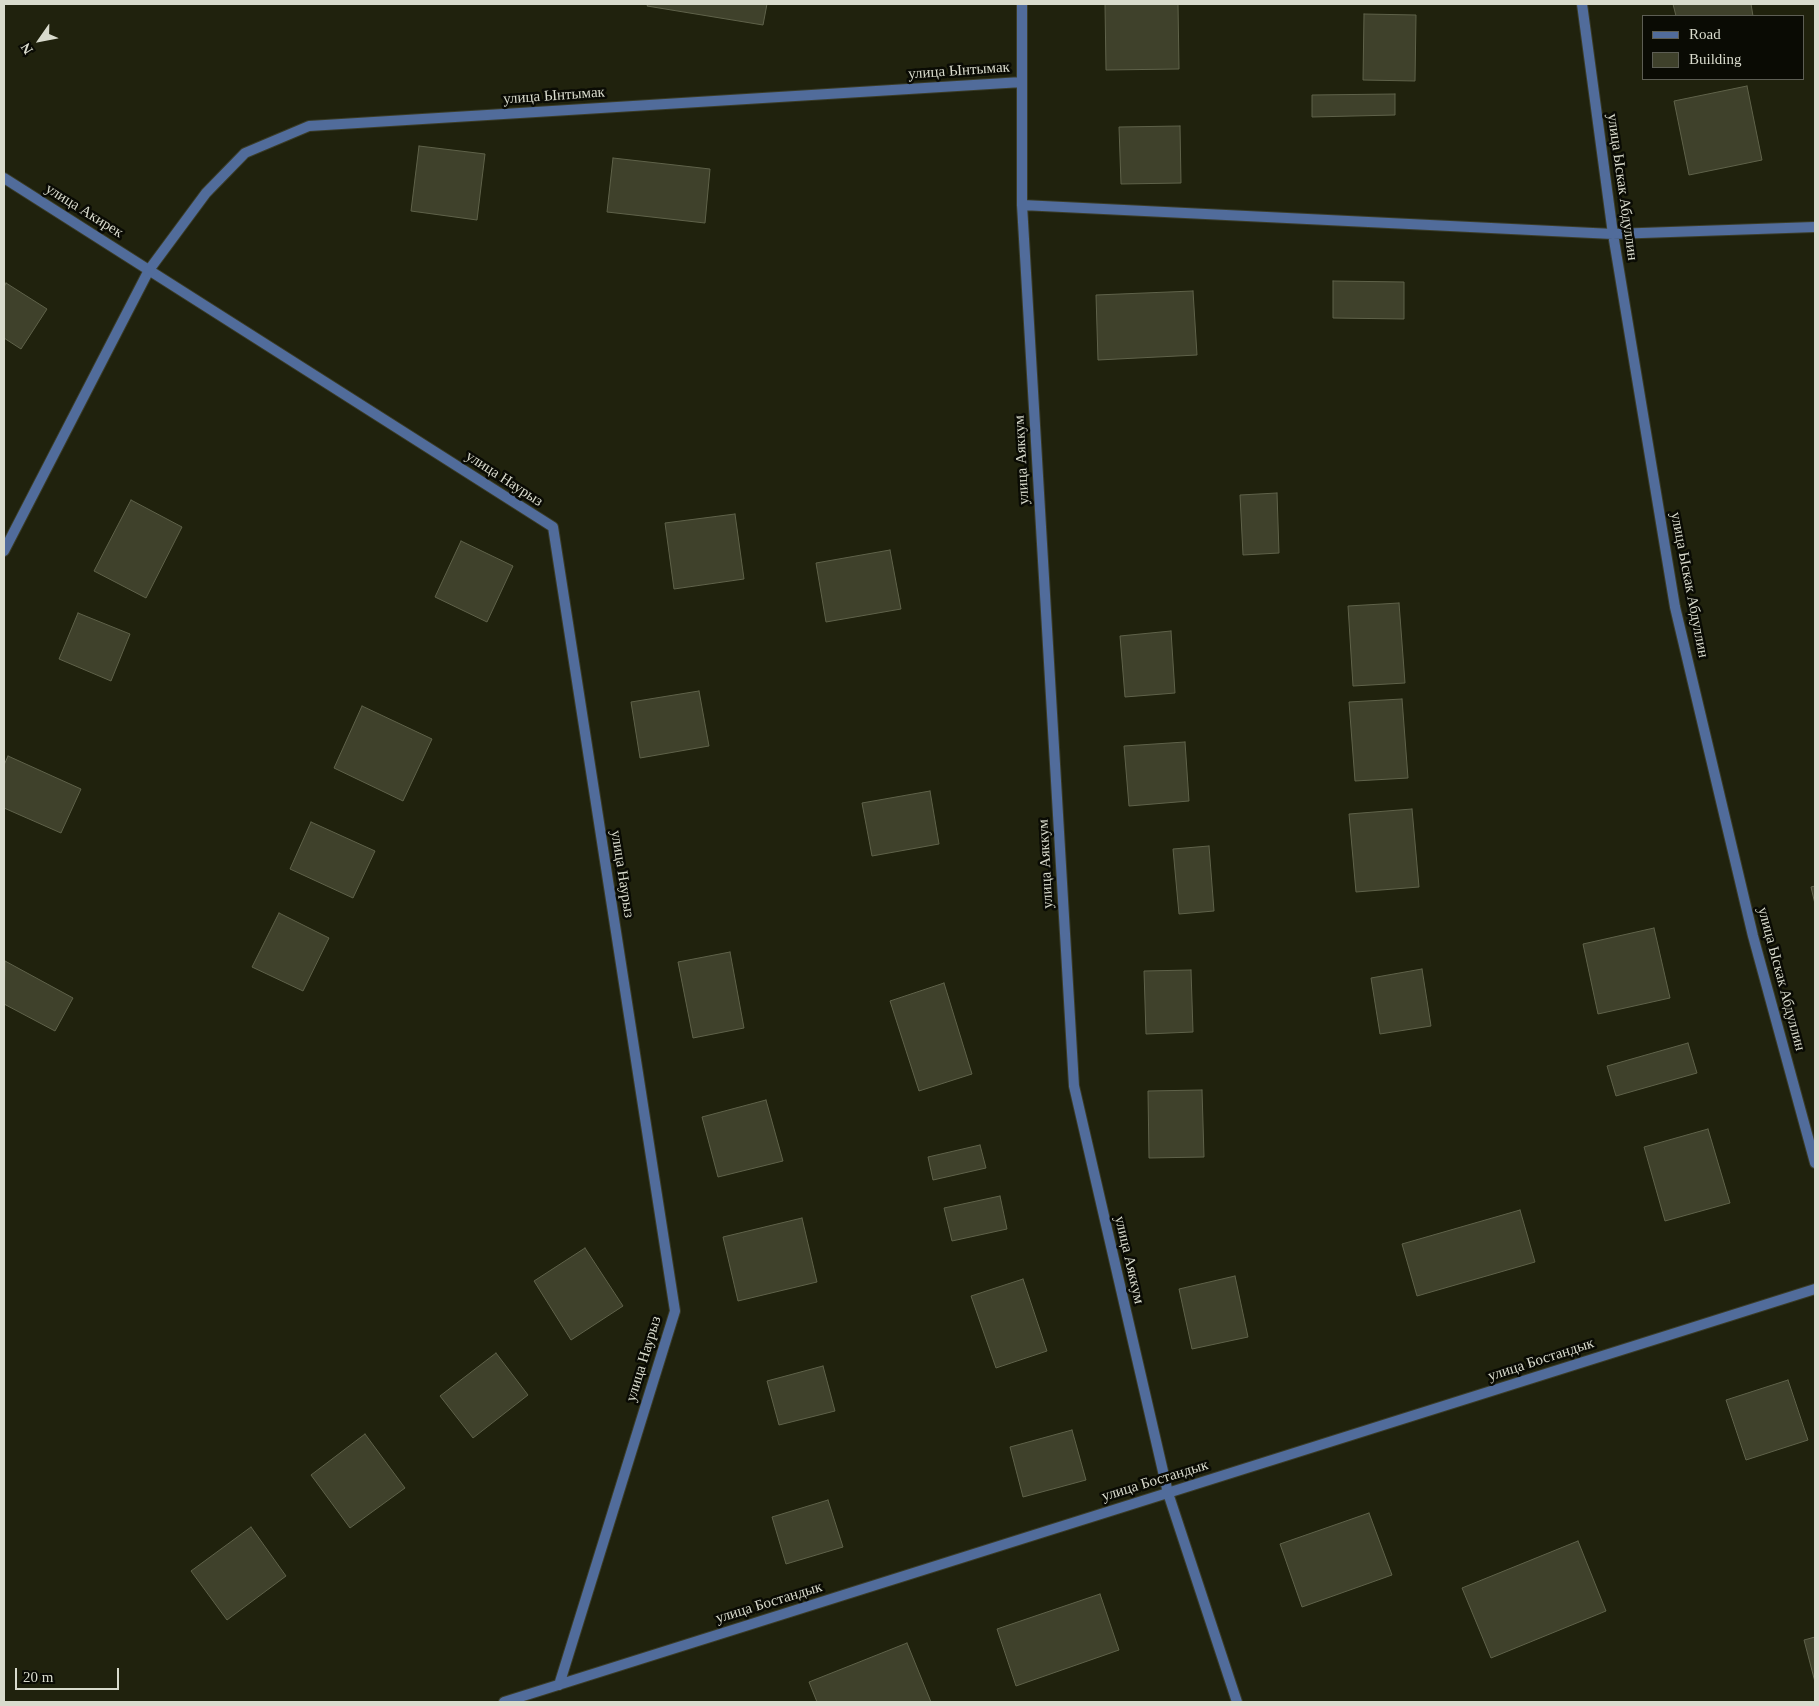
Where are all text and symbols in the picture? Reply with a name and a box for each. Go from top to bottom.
north arrow [15,15,65,65]
legend [1642,15,1804,80]
text: Road [1689,26,1721,42]
text: N [18,40,36,57]
text: Building [1689,51,1742,67]
street label: улица Ынтымак [908,58,1010,84]
street label: улица Ынтымак [503,83,605,109]
street label: улица Ыскак Абдуллин [1603,112,1641,262]
street label: улица Акирек [42,180,126,242]
street label: улица Аяккум [1011,415,1033,505]
street label: улица Наурыз [462,447,546,511]
street label: улица Ыскак Абдуллин [1666,511,1712,659]
street label: улица Аяккум [1035,819,1057,909]
street label: улица Наурыз [606,829,638,919]
street label: улица Ыскак Абдуллин [1753,905,1809,1053]
street label: улица Аяккум [1110,1214,1148,1306]
street label: улица Наурыз [622,1314,666,1404]
street label: улица Бостандык [1486,1334,1596,1386]
street label: улица Бостандык [1100,1456,1210,1506]
street label: улица Бостандык [714,1578,824,1628]
scale bar [18,1658,121,1690]
text: 20 m [23,1669,53,1685]

